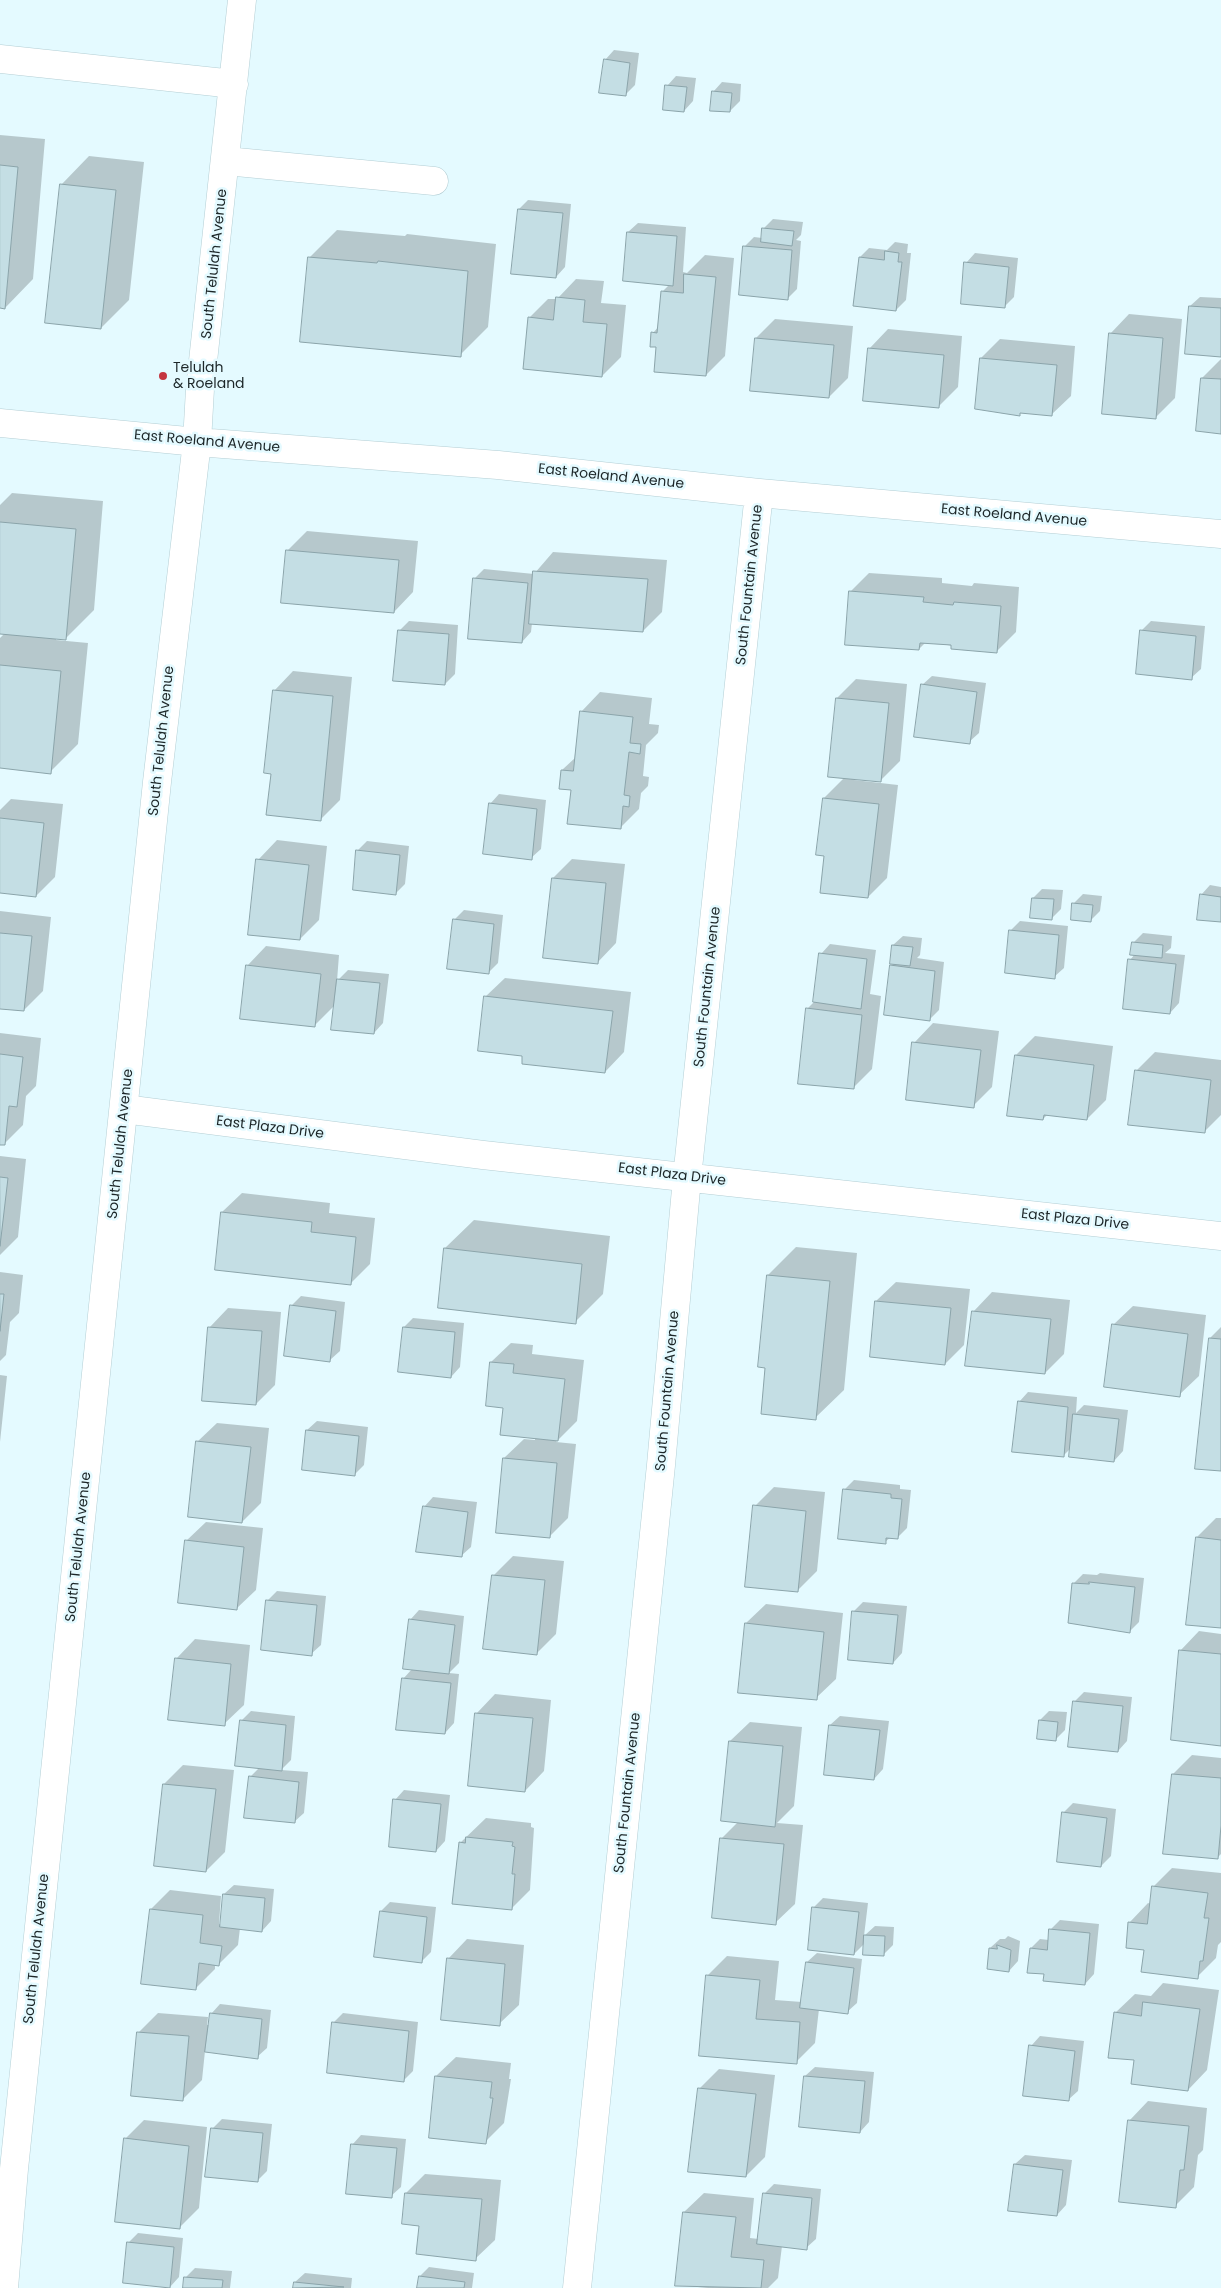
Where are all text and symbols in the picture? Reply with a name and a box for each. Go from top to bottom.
street label: South Telulah Avenue [199,188,231,340]
place label: Telulah & Roeland [173,360,245,392]
marker: Telulah & Roeland [157,370,169,382]
street label: East Roeland Avenue [133,427,281,457]
street label: East Roeland Avenue [537,461,685,493]
street label: East Roeland Avenue [940,501,1088,531]
street label: South Fountain Avenue [733,504,767,666]
street label: South Telulah Avenue [146,665,178,817]
street label: South Fountain Avenue [691,906,725,1068]
street label: South Telulah Avenue [105,1068,137,1220]
street label: East Plaza Drive [215,1113,325,1143]
street label: East Plaza Drive [617,1160,727,1190]
street label: East Plaza Drive [1020,1206,1130,1234]
street label: South Fountain Avenue [653,1310,683,1472]
street label: South Telulah Avenue [63,1471,95,1623]
street label: South Fountain Avenue [611,1712,645,1874]
street label: South Telulah Avenue [21,1873,53,2025]

